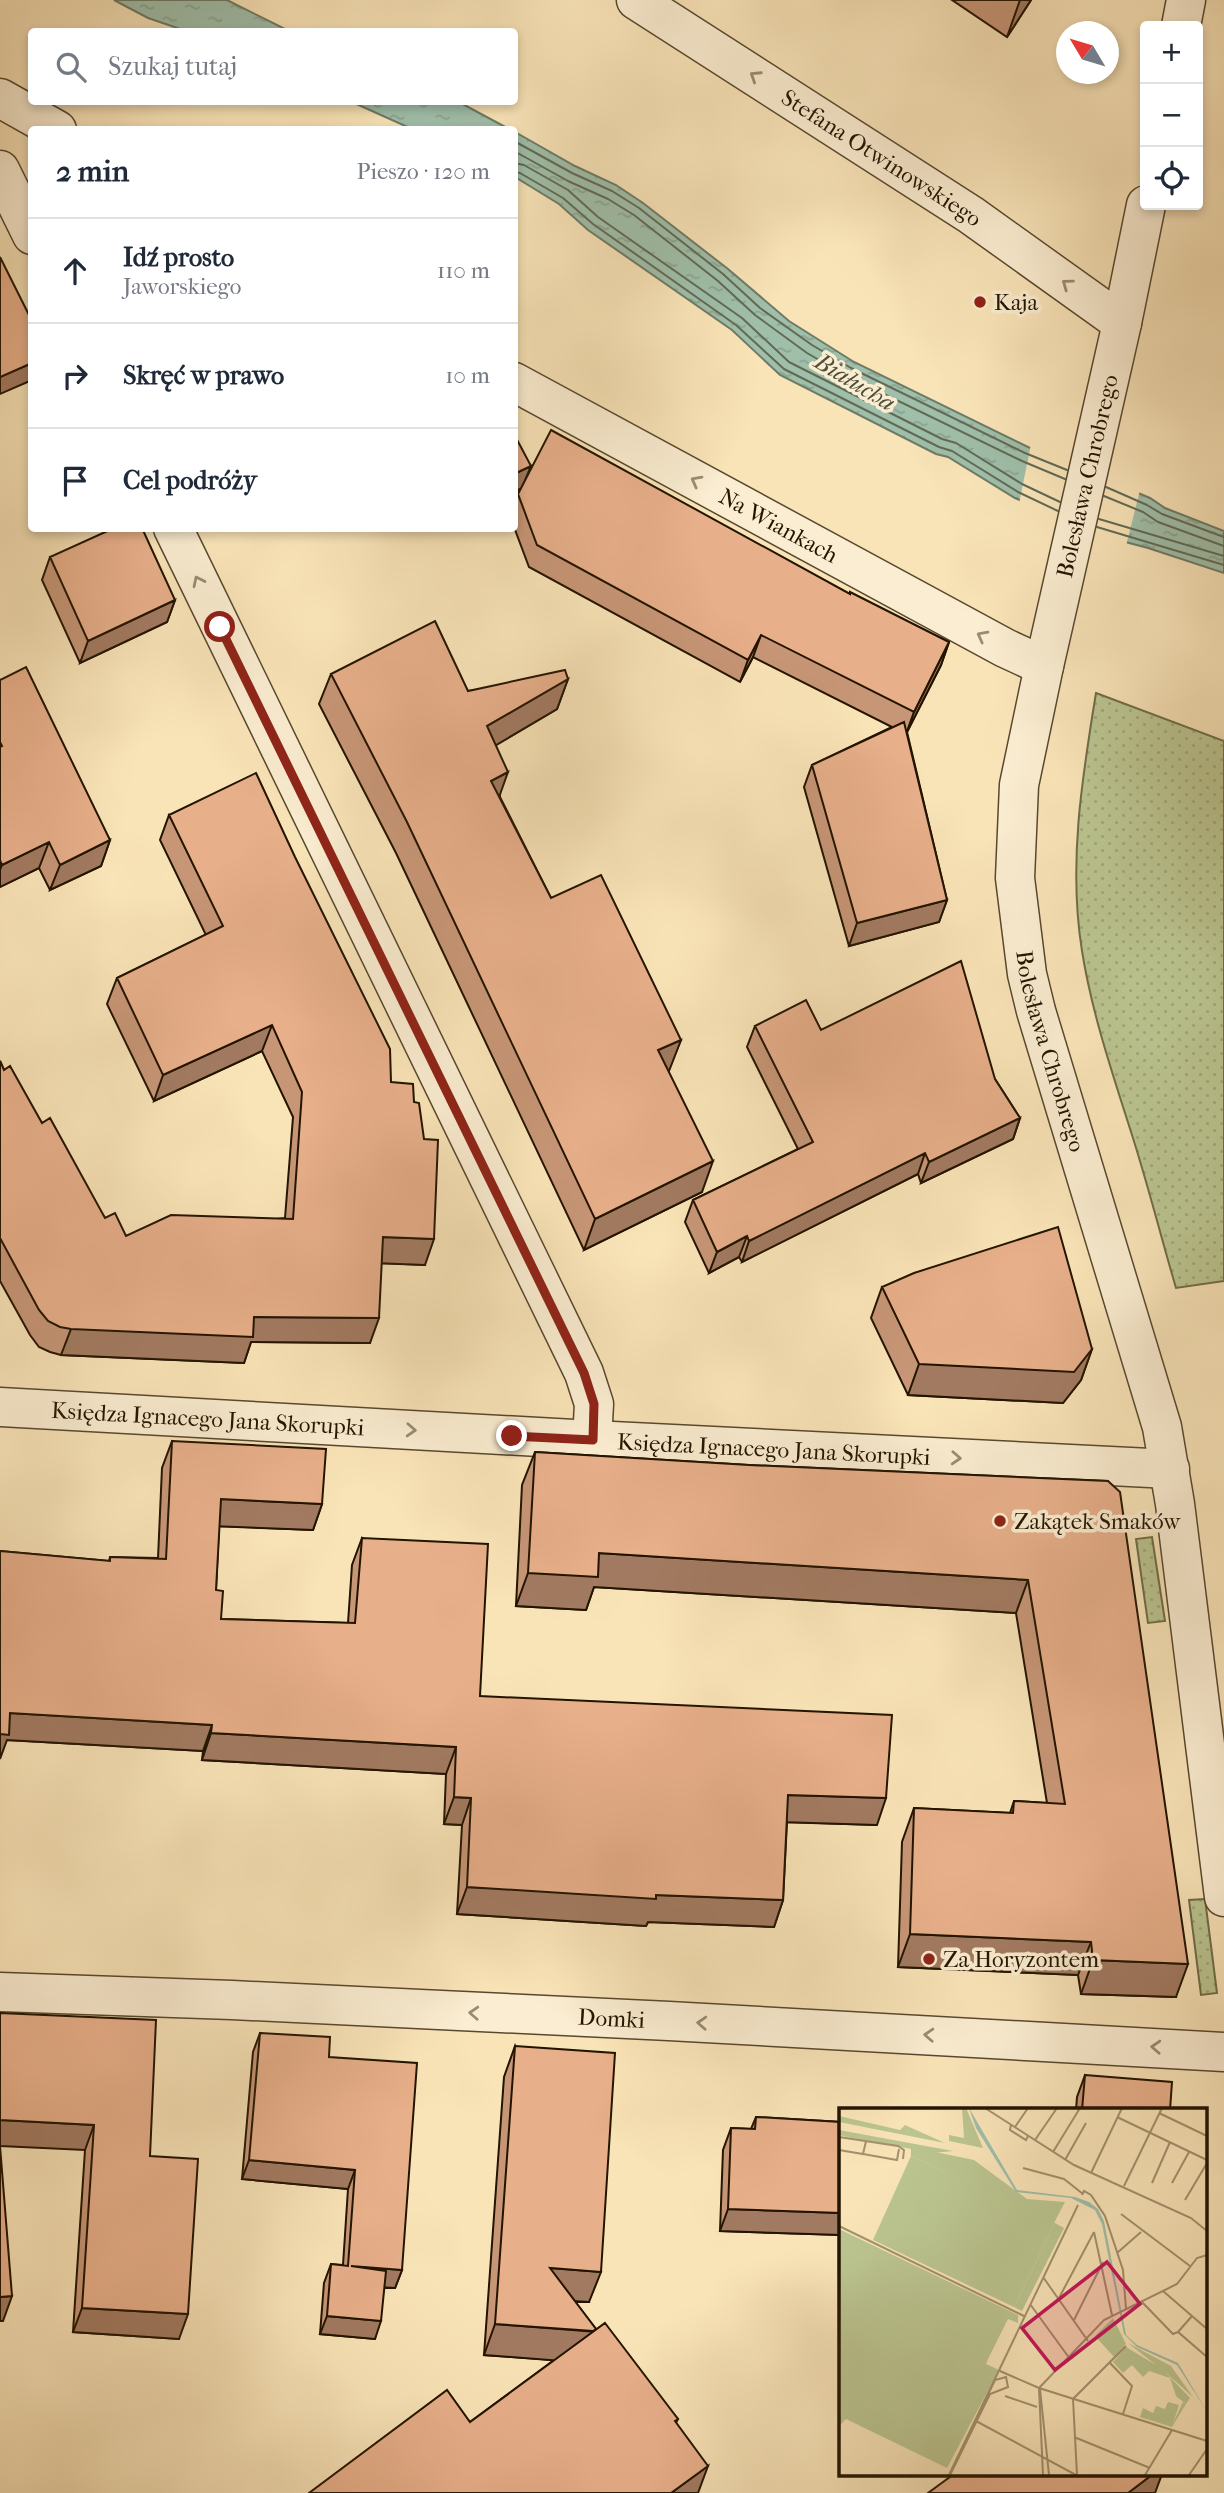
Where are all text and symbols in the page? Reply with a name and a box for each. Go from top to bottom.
north arrow [1056,21,1119,84]
map controls [1140,21,1203,210]
button: + [1140,21,1203,84]
search box [28,28,518,105]
icon: search [52,48,90,86]
text: Szukaj tutaj [108,51,237,82]
one-way arrow [750,72,763,85]
street label: Stefana Otwinowskiego [776,84,987,232]
button: − [1140,84,1203,147]
button: locate [1140,147,1203,210]
text: 2 min [56,154,129,189]
text: Pieszo · 120 m [357,158,490,185]
text: Idź prosto [123,242,234,273]
icon: ahead [56,252,94,290]
text: 110 m [437,257,490,284]
text: Jaworskiego [123,273,242,300]
one-way arrow [1062,280,1075,292]
place label: Kaja [994,289,1039,316]
marker: Kaja [972,294,988,310]
water label: Białucha [808,346,900,417]
icon: right [56,357,94,395]
text: Skręć w prawo [123,360,284,391]
text: 10 m [445,362,490,389]
street label: Bolesława Chrobrego [1051,372,1124,580]
icon: arrive [56,462,94,500]
text: Cel podróży [123,465,257,496]
one-way arrow [691,475,703,489]
street label: Na Wiankach [714,483,843,569]
one-way arrow [192,576,206,588]
route start [204,611,235,642]
one-way arrow [977,630,990,644]
street label: Bolesława Chrobrego [1010,949,1091,1155]
street label: Księdza Ignacego Jana Skorupki [50,1397,365,1441]
route end [496,1420,527,1451]
one-way arrow [405,1422,416,1437]
street label: Księdza Ignacego Jana Skorupki [617,1428,931,1471]
one-way arrow [951,1451,962,1466]
place label: Zakątek Smaków [1014,1508,1181,1535]
marker: Zakątek Smaków [992,1513,1008,1529]
place label: Za Horyzontem [943,1946,1099,1973]
marker: Za Horyzontem [921,1951,937,1967]
street label: Domki [577,2004,646,2034]
one-way arrow [469,2005,480,2020]
one-way arrow [696,2015,707,2030]
one-way arrow [923,2028,934,2043]
one-way arrow [1150,2040,1161,2055]
inset map [839,2108,1206,2476]

